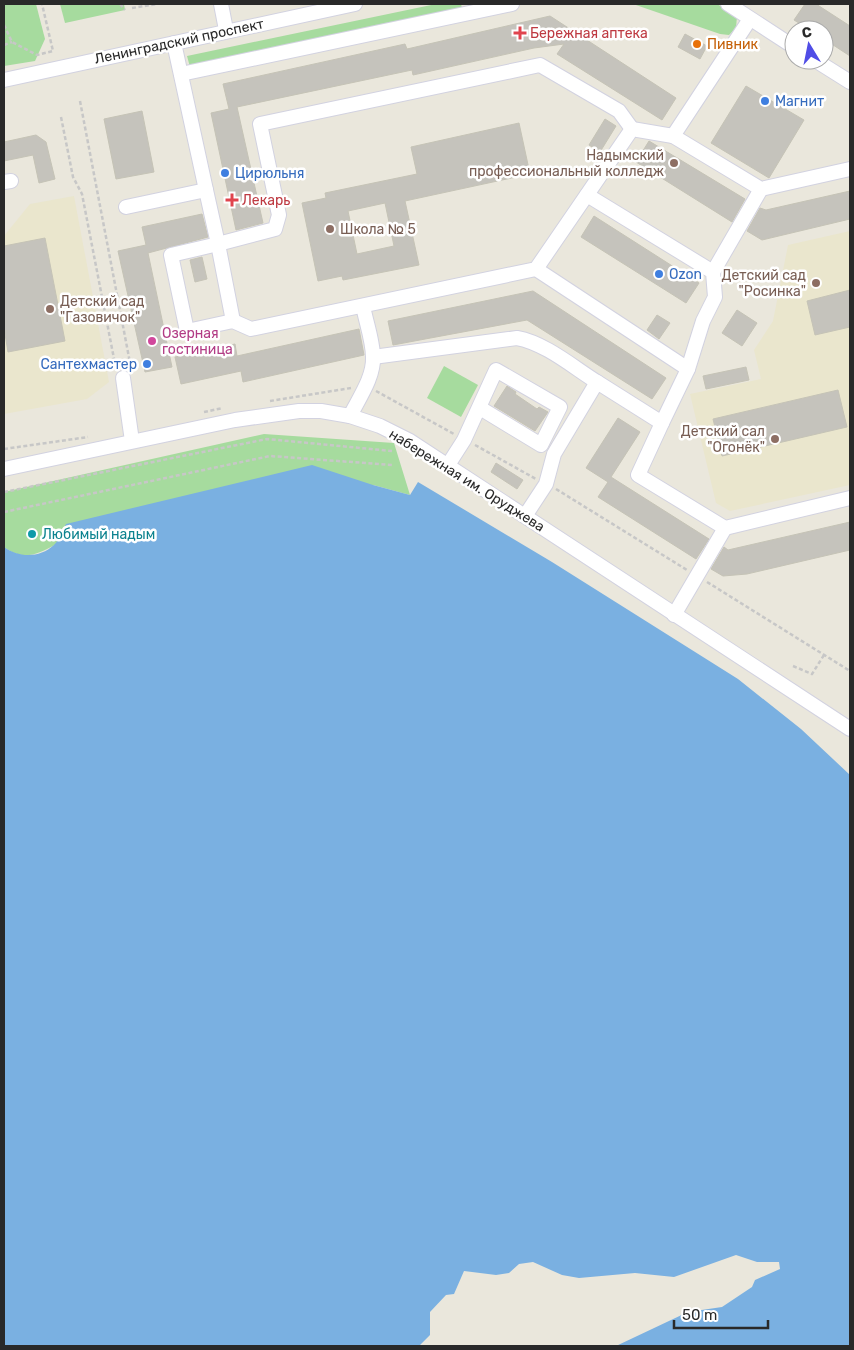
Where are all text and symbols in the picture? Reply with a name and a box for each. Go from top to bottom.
street label: Ленинградский проспект [93,15,265,68]
north arrow [784,20,834,70]
text: С [801,23,813,42]
place label: Бережная аптека [530,25,648,42]
marker: Бережная аптека [514,27,526,39]
place label: Пивник [707,36,758,53]
marker: Пивник [691,38,703,50]
place label: Магнит [775,93,824,110]
marker: Магнит [759,95,771,107]
place label: Надымский профессиональный колледж [469,147,664,180]
marker: Надымский профессиональный колледж [668,157,680,169]
place label: Цирюльня [235,165,304,182]
marker: Цирюльня [219,167,231,179]
place label: Лекарь [242,192,290,209]
marker: Лекарь [226,194,238,206]
place label: Школа № 5 [340,221,416,238]
marker: Школа № 5 [324,223,336,235]
place label: Ozon [669,266,702,283]
place label: Детский сад "Росинка" [722,267,806,300]
marker: Ozon [653,268,665,280]
marker: Детский сад "Росинка" [810,277,822,289]
place label: Детский сад "Газовичок" [60,293,145,326]
marker: Детский сад "Газовичок" [44,303,56,315]
place label: Озерная гостиница [162,325,233,358]
marker: Озерная гостиница [146,335,158,347]
place label: Сантехмастер [41,356,137,373]
marker: Сантехмастер [141,358,153,370]
place label: Детский сал "Огонёк" [681,423,765,456]
street label: набережная им. Оруджева [386,425,548,535]
marker: Детский сал "Огонёк" [769,433,781,445]
place label: Любимый надым [42,526,155,543]
marker: Любимый надым [26,528,38,540]
scale bar [674,1298,768,1330]
text: 50 m [682,1306,717,1324]

